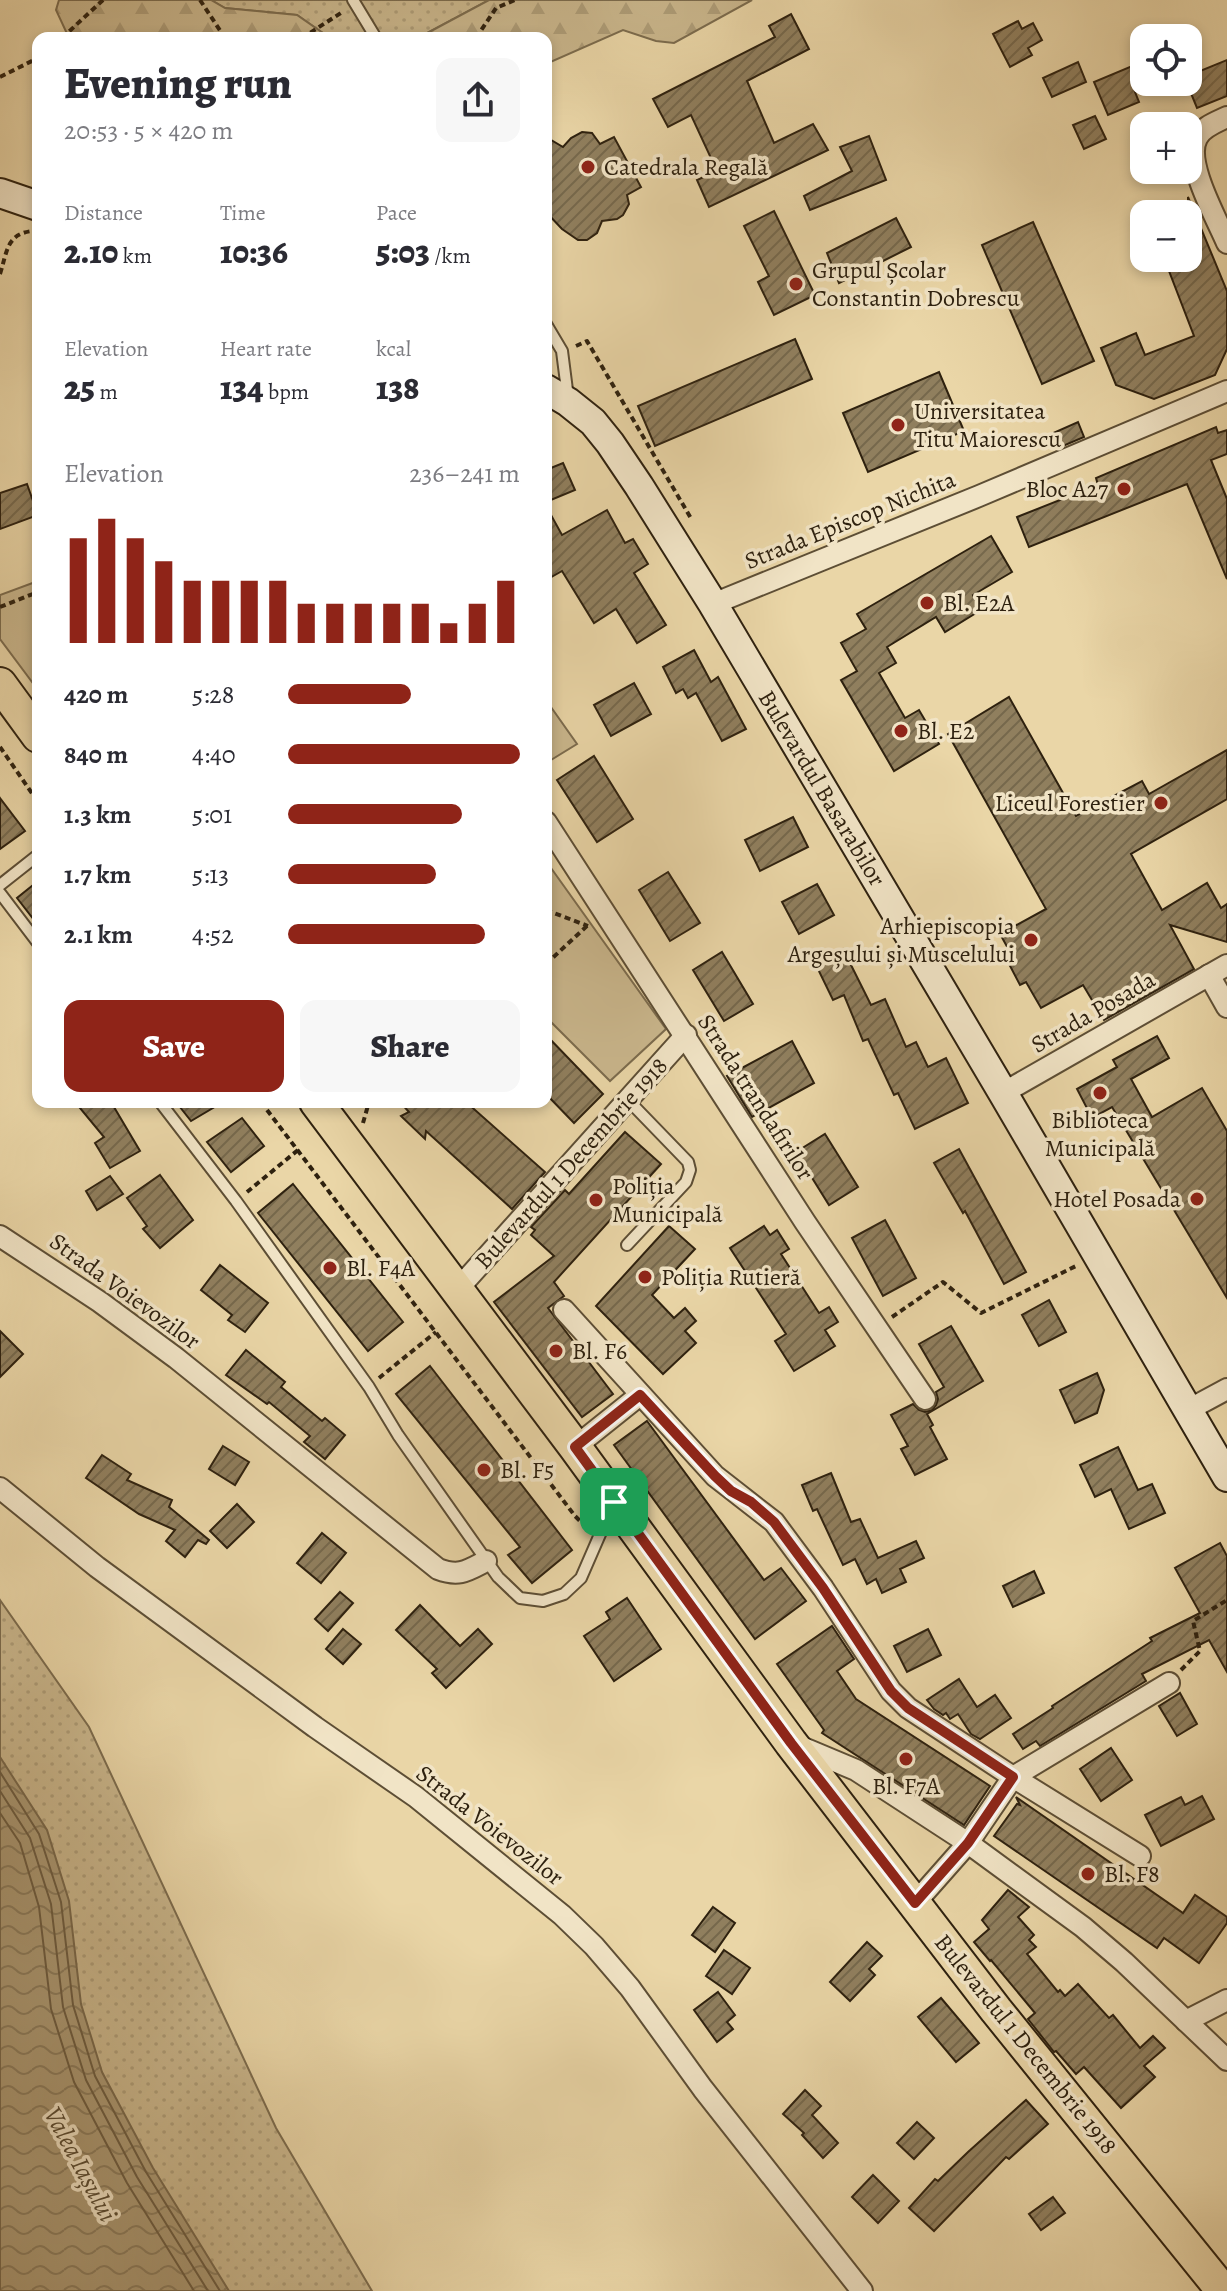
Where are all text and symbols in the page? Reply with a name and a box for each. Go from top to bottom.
map controls [1130,24,1202,272]
button: locate [1130,24,1202,96]
text: Evening run [64,53,292,113]
button: share [436,58,520,142]
button: + [1130,112,1202,184]
text: 20:53 · 5 × 420 m [64,113,233,148]
place label: Catedrala Regală [604,151,769,183]
marker: Catedrala Regală [579,158,597,176]
text: Distance [64,198,143,228]
text: Time [220,198,266,228]
text: Pace [376,198,417,228]
button: − [1130,200,1202,272]
text: 2.10 [64,228,118,275]
text: 10:36 [220,228,288,275]
text: 5:03 [376,228,430,275]
text: km [118,241,152,271]
text: /km [430,241,471,271]
place label: Grupul Școlar Constantin Dobrescu [812,254,1020,314]
marker: Grupul Școlar Constantin Dobrescu [787,275,805,293]
text: Elevation [64,334,148,364]
text: Heart rate [220,334,312,364]
text: kcal [376,334,411,364]
text: 25 [64,364,95,411]
text: 134 [220,364,264,411]
text: 138 [376,364,420,411]
text: m [95,377,118,407]
text: bpm [264,377,309,407]
place label: Universitatea Titu Maiorescu [914,395,1061,455]
marker: Universitatea Titu Maiorescu [889,416,907,434]
text: Elevation [64,456,164,491]
text: 236–241 m [409,456,520,491]
street label: Strada Episcop Nichita [740,463,961,577]
place label: Bloc A27 [1025,473,1109,505]
marker: Bloc A27 [1115,480,1133,498]
place label: Bl. E2A [943,587,1015,619]
marker: Bl. E2A [918,594,936,612]
text: 420 m [64,677,128,712]
text: 5:28 [192,677,234,712]
street label: Bulevardul Basarabilor [751,684,893,892]
place label: Bl. E2 [917,715,974,747]
marker: Bl. E2 [892,722,910,740]
text: 840 m [64,737,128,772]
text: 4:40 [192,737,236,772]
place label: Liceul Forestier [995,787,1145,819]
marker: Liceul Forestier [1152,794,1170,812]
text: 1.3 km [64,797,131,832]
text: 5:01 [192,797,232,832]
text: 1.7 km [64,857,131,892]
text: 5:13 [192,857,229,892]
place label: Arhiepiscopia Argeșului și Muscelului [787,910,1016,970]
text: 2.1 km [64,917,133,952]
text: 4:52 [192,917,234,952]
marker: Arhiepiscopia Argeșului și Muscelului [1022,931,1040,949]
street label: Strada Posada [1025,963,1162,1061]
button: Save [64,1000,284,1092]
button: Share [300,1000,520,1092]
street label: Strada trandafirilor [690,1008,822,1186]
street label: Bulevardul 1 Decembrie 1918 [467,1050,675,1276]
marker: Biblioteca Municipală [1091,1084,1109,1102]
place label: Biblioteca Municipală [1045,1104,1156,1164]
place label: Poliția Municipală [612,1170,723,1230]
place label: Hotel Posada [1053,1183,1182,1215]
marker: Hotel Posada [1188,1190,1206,1208]
marker: Poliția Municipală [587,1191,605,1209]
street label: Strada Voievozilor [43,1225,207,1357]
place label: Bl. F4A [346,1252,416,1284]
marker: Bl. F4A [321,1259,339,1277]
place label: Poliția Rutieră [661,1261,802,1293]
marker: Poliția Rutieră [636,1268,654,1286]
place label: Bl. F6 [572,1335,627,1367]
marker: Bl. F6 [547,1342,565,1360]
place label: Bl. F5 [500,1454,554,1486]
marker: Bl. F5 [475,1461,493,1479]
pin [580,1468,648,1536]
icon: arrive [592,1480,636,1524]
marker: Bl. F7A [897,1750,915,1768]
street label: Strada Voievozilor [410,1757,570,1893]
place label: Bl. F7A [872,1770,941,1802]
place label: Bl. F8 [1104,1858,1160,1890]
marker: Bl. F8 [1079,1865,1097,1883]
street label: Bulevardul 1 Decembrie 1918 [927,1927,1125,2161]
water label: Valea Iașului [36,2101,126,2228]

